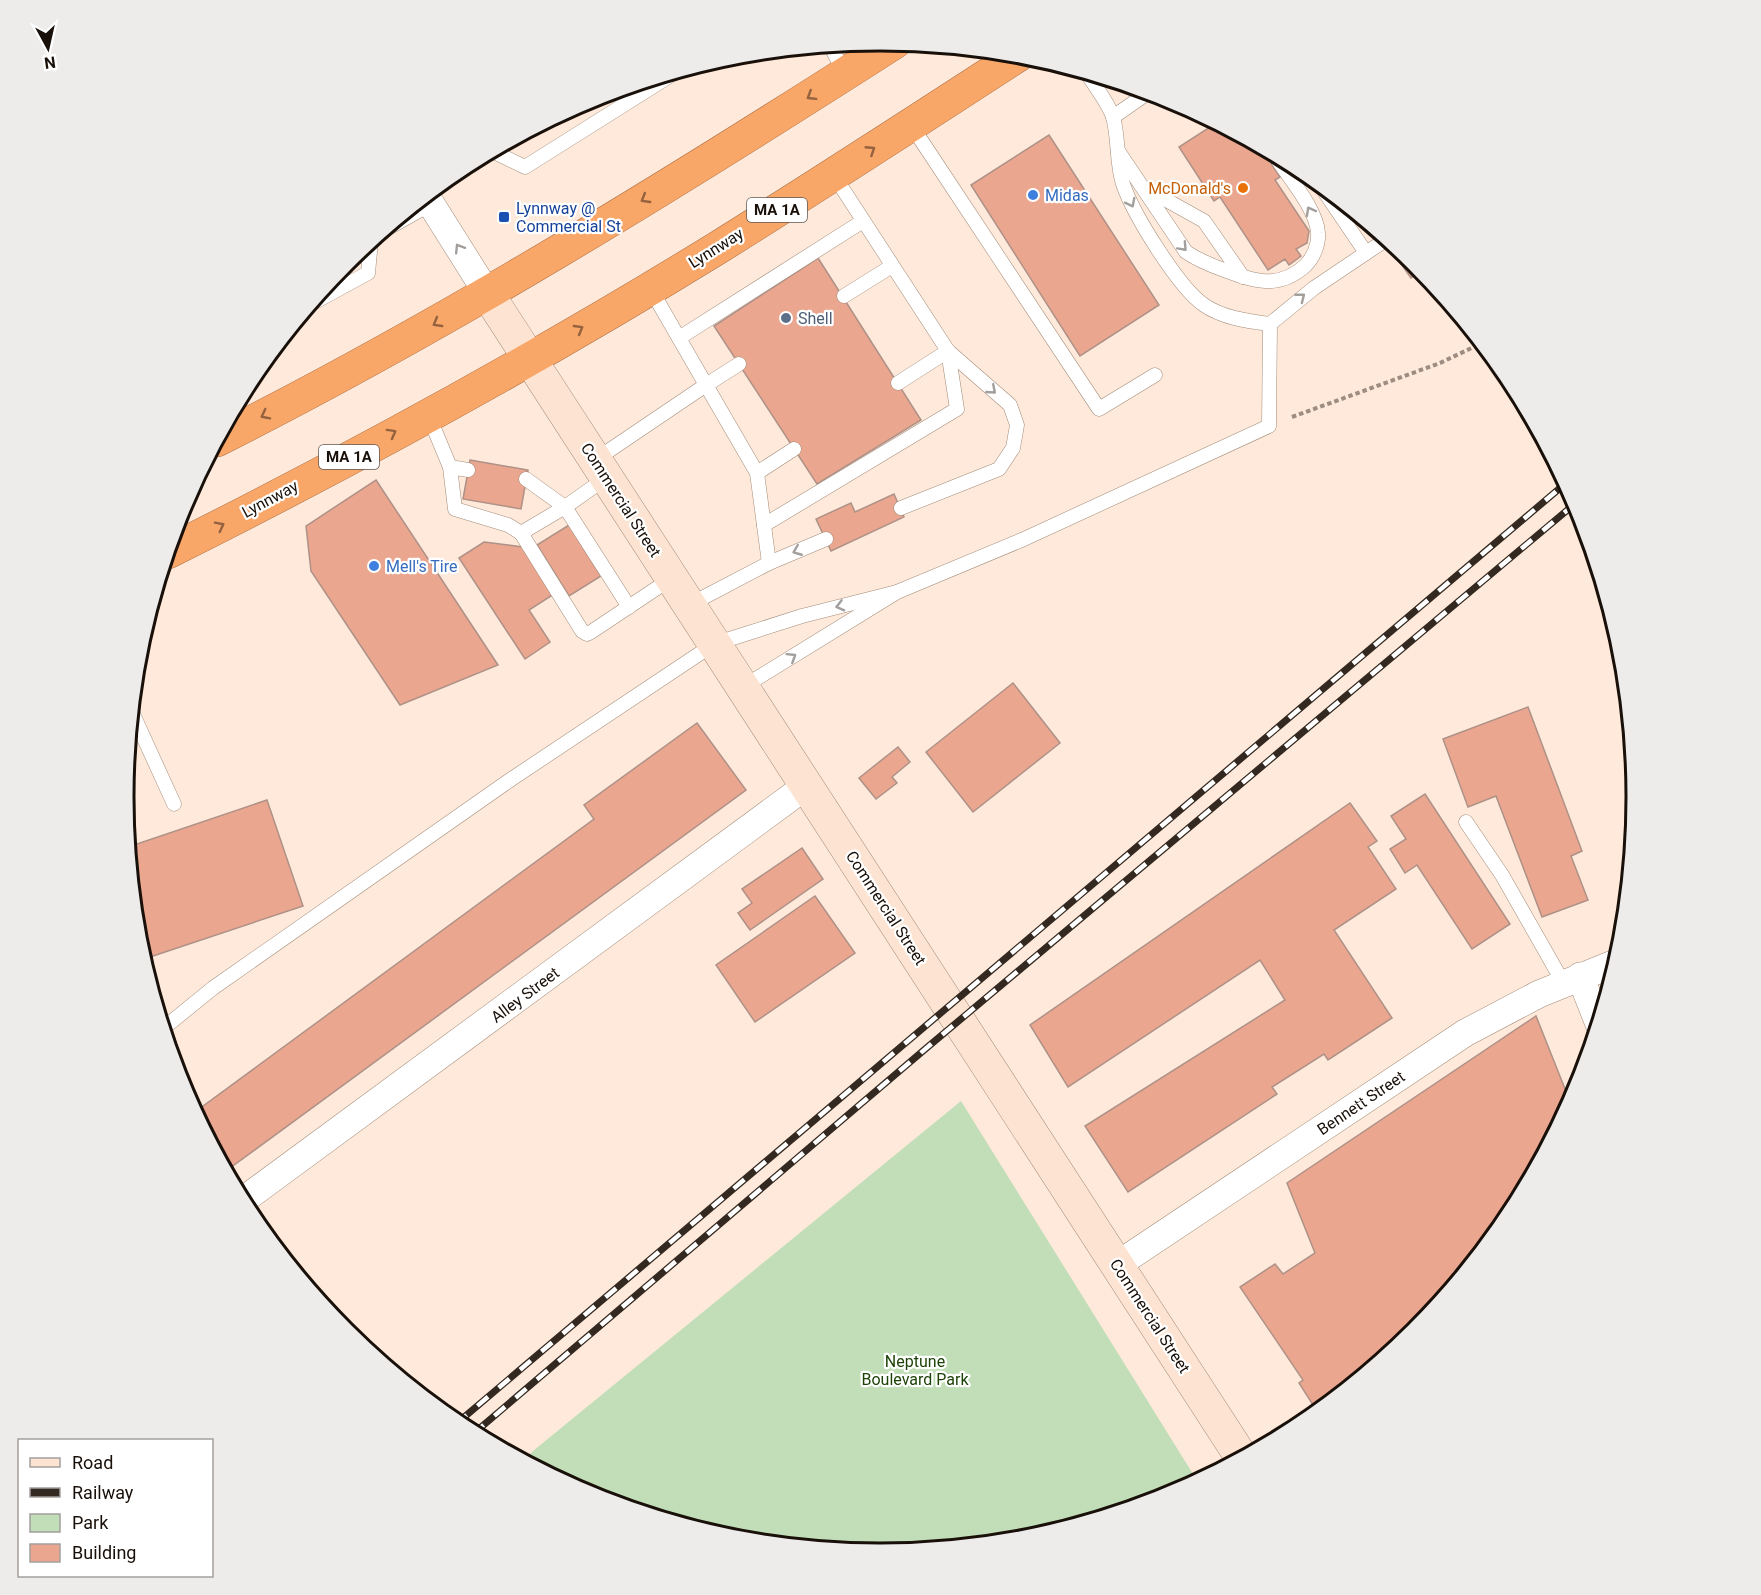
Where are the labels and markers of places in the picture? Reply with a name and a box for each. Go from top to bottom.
place label: McDonald's [1148,179,1231,198]
marker: McDonald's [1236,181,1250,195]
place label: Midas [1045,186,1089,205]
marker: Midas [1026,188,1040,202]
place label: Lynnway @ Commercial St [516,199,621,236]
marker: Lynnway @ Commercial St [497,210,511,224]
place label: Shell [798,309,833,328]
marker: Shell [779,311,793,325]
place label: Mell's Tire [386,557,458,576]
marker: Mell's Tire [367,559,381,573]

